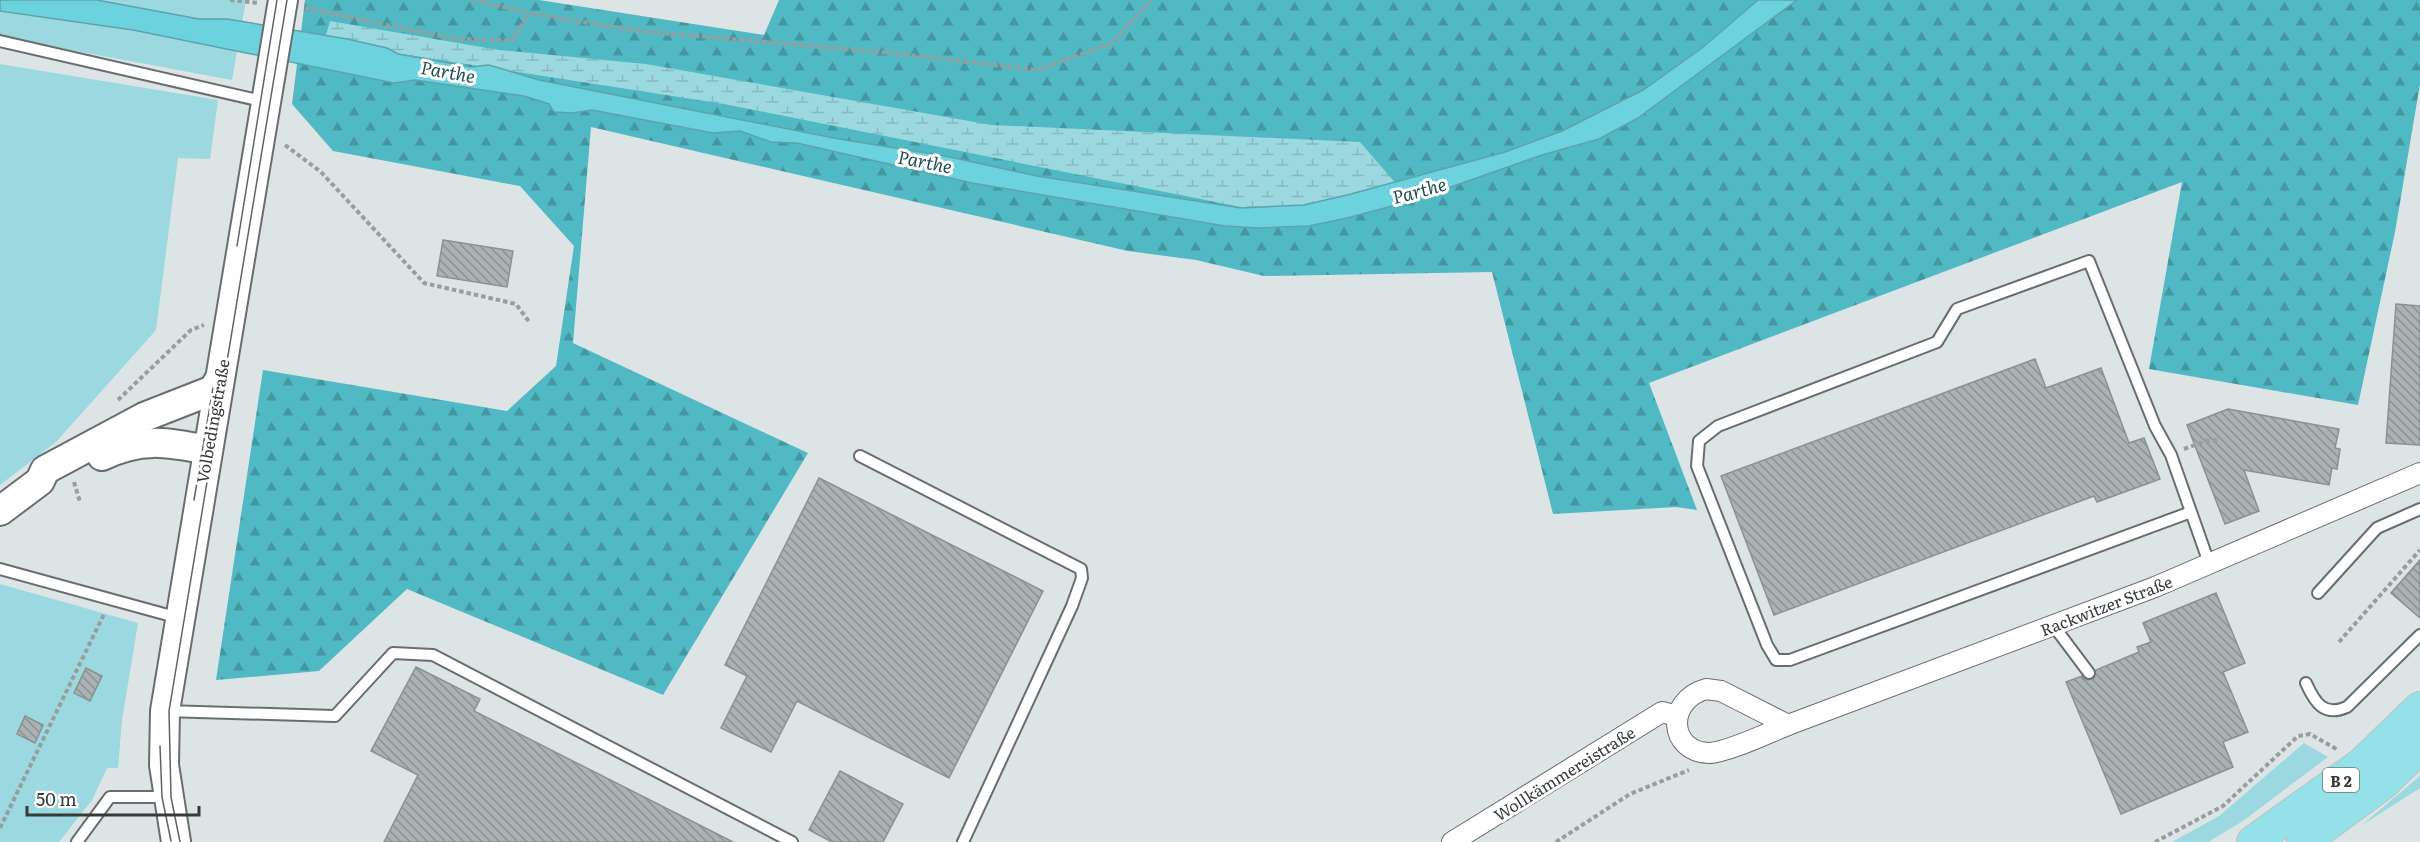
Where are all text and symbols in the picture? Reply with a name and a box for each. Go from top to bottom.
water label: Parthe [419,53,477,89]
water label: Parthe [896,143,954,179]
water label: Parthe [1389,170,1449,210]
street label: Volbedingstraße [189,357,235,485]
street label: Rackwitzer Straße [2036,569,2176,641]
street label: Wollkämmereistraße [1489,720,1639,826]
road number: B 2 [2323,768,2359,792]
scale bar [27,779,200,817]
text: 50 m [36,785,77,812]

